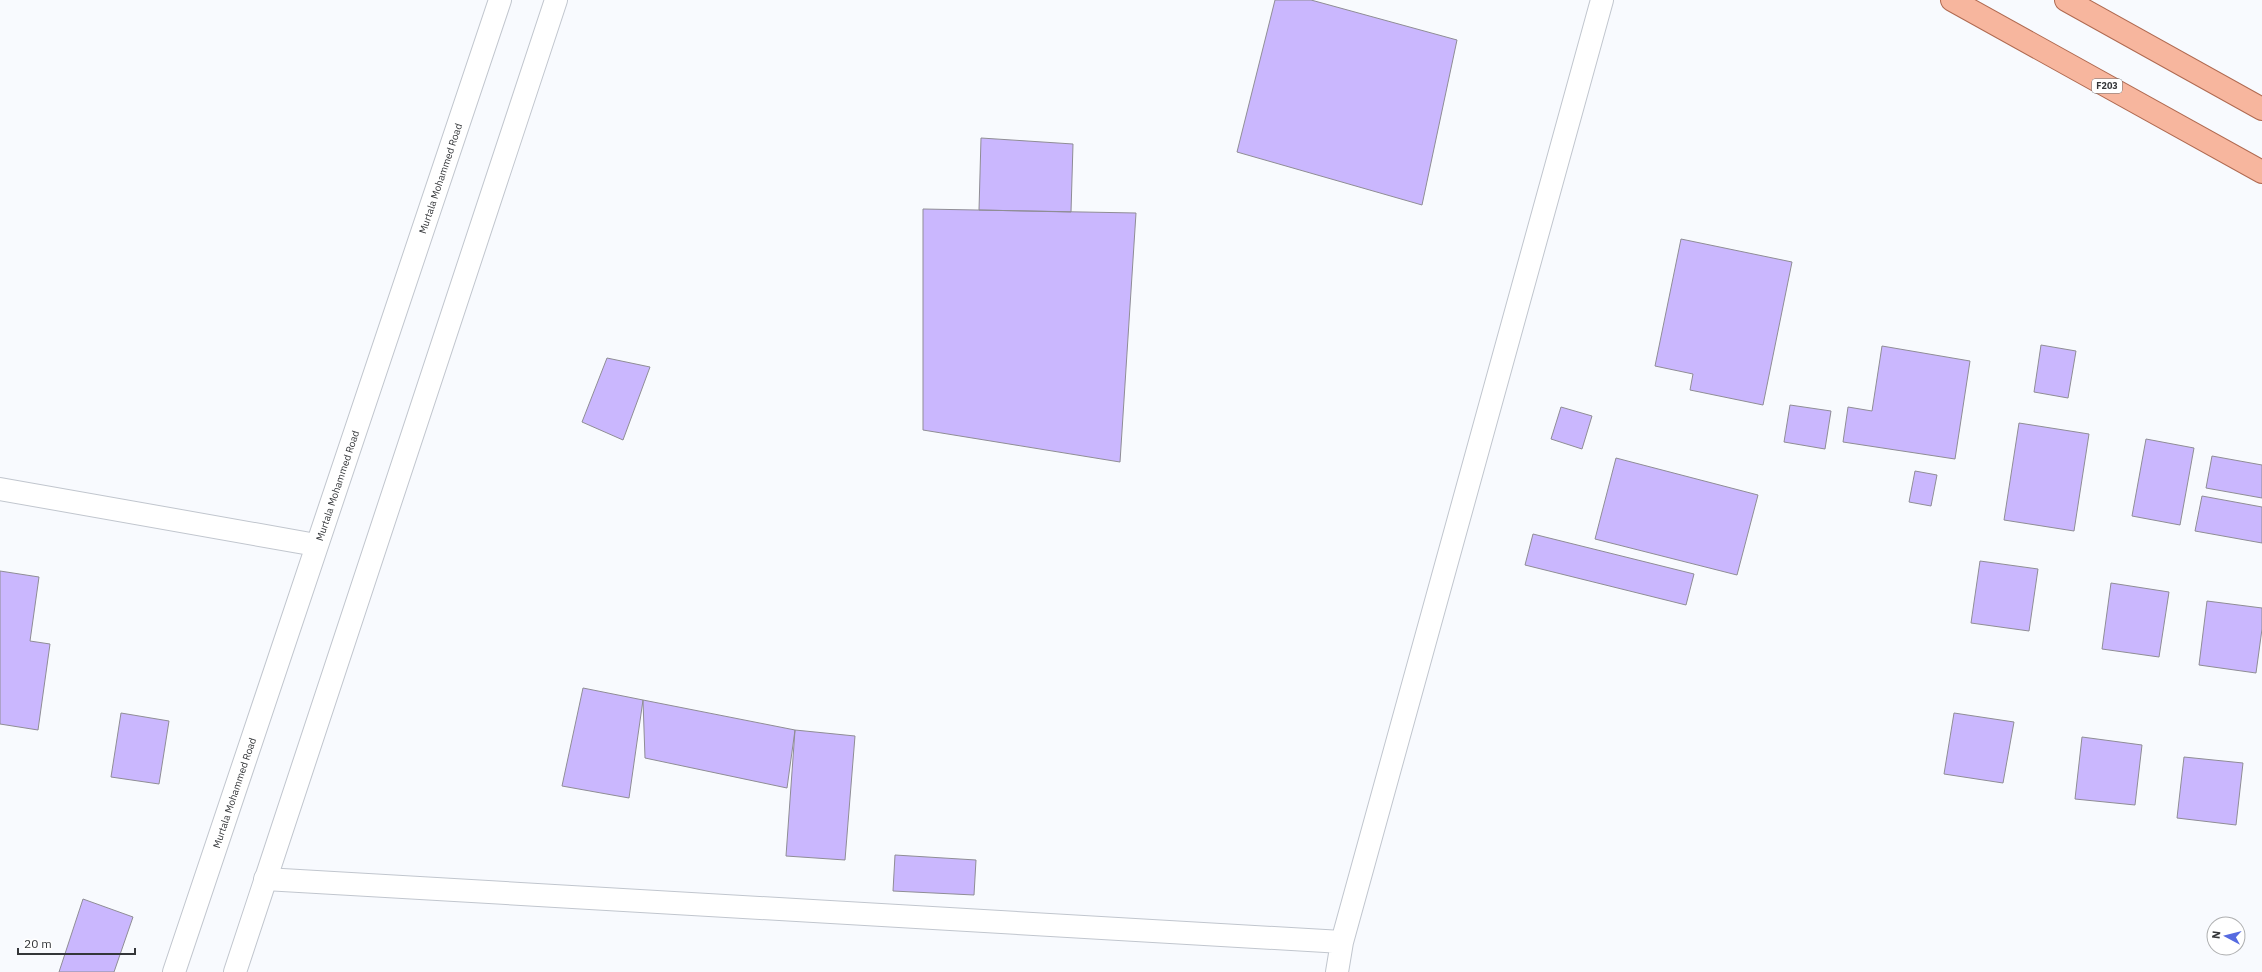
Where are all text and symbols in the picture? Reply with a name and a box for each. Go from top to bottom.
road number: F203 [2092,79,2122,93]
street label: Murtala Mohammed Road [416,122,465,236]
street label: Murtala Mohammed Road [313,429,362,543]
street label: Murtala Mohammed Road [210,736,259,850]
north arrow [2206,916,2246,956]
scale bar [18,930,135,956]
text: N [2209,930,2224,940]
text: 20 m [24,936,52,951]

